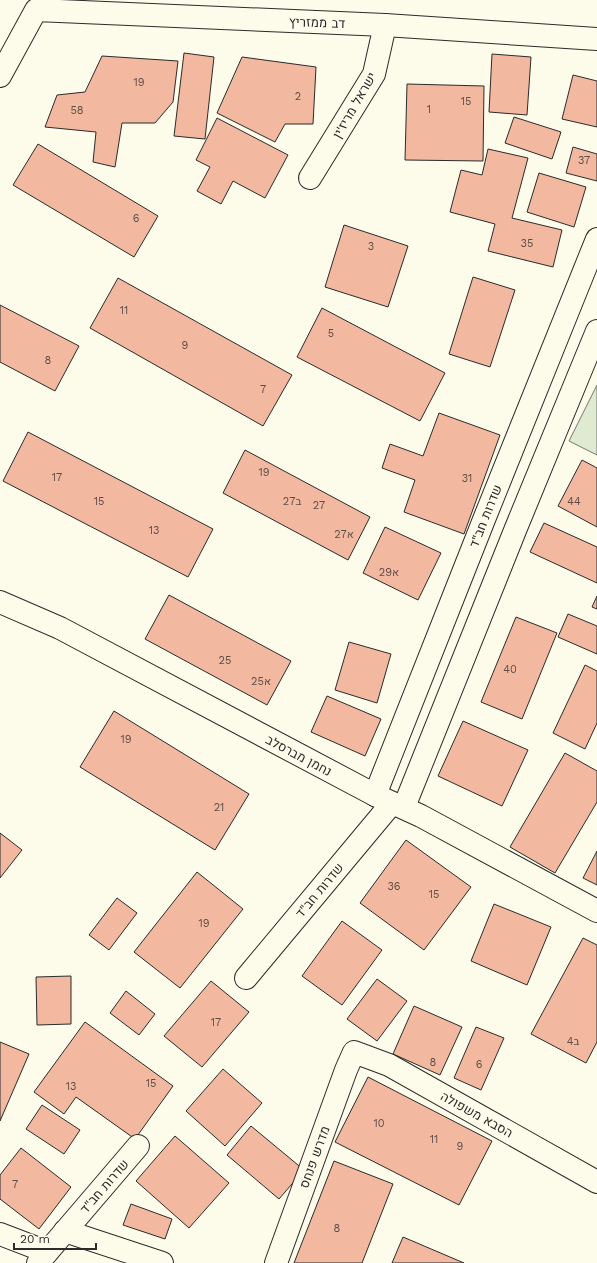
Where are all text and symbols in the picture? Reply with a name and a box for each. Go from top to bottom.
street label: דב ממזריץ [289,14,346,31]
street label: ישראל מריז'ין [329,69,379,141]
house number: 19 [133,76,145,89]
house number: 2 [295,90,301,103]
house number: 15 [461,95,471,108]
house number: 1 [427,103,431,116]
house number: 58 [70,104,84,117]
house number: 37 [578,154,590,167]
house number: 6 [133,212,140,225]
house number: 35 [521,237,533,250]
house number: 3 [368,240,374,253]
house number: 11 [120,304,128,317]
house number: 5 [328,327,334,340]
house number: 9 [182,339,189,352]
house number: 8 [45,354,52,367]
house number: 7 [260,383,266,396]
house number: 19 [258,466,270,479]
house number: 17 [52,471,62,484]
house number: 31 [462,472,472,485]
street label: שדרות חב"ד [466,482,505,550]
house number: 15 [94,495,104,508]
house number: 27ב [283,495,301,508]
house number: 44 [567,495,581,508]
house number: 27 [313,499,325,512]
house number: 13 [149,524,159,537]
house number: 27א [334,528,354,541]
house number: 29א [379,566,399,579]
house number: 25 [219,654,231,667]
house number: 40 [503,663,517,676]
house number: 25א [251,675,271,688]
street label: נחמן מברסלב [263,732,334,779]
house number: 19 [120,733,132,746]
house number: 21 [214,801,224,814]
street label: שדרות חב"ד [292,860,347,921]
house number: 36 [387,880,401,893]
house number: 15 [429,888,439,901]
house number: 19 [198,917,210,930]
house number: 17 [211,1016,221,1029]
house number: 4ב [567,1035,579,1048]
house number: 8 [430,1056,437,1069]
house number: 6 [476,1058,483,1071]
house number: 15 [146,1077,156,1090]
house number: 13 [66,1080,76,1093]
street label: הסבא משפולה [438,1088,516,1140]
house number: 10 [373,1117,385,1130]
street label: מדרש פנחס [296,1124,333,1190]
house number: 11 [430,1133,438,1146]
house number: 9 [457,1140,464,1153]
street label: שדרות חב"ד [77,1156,132,1216]
house number: 7 [12,1178,18,1191]
house number: 8 [334,1222,341,1235]
scale bar [14,1225,96,1251]
text: 20 m [20,1232,50,1246]

